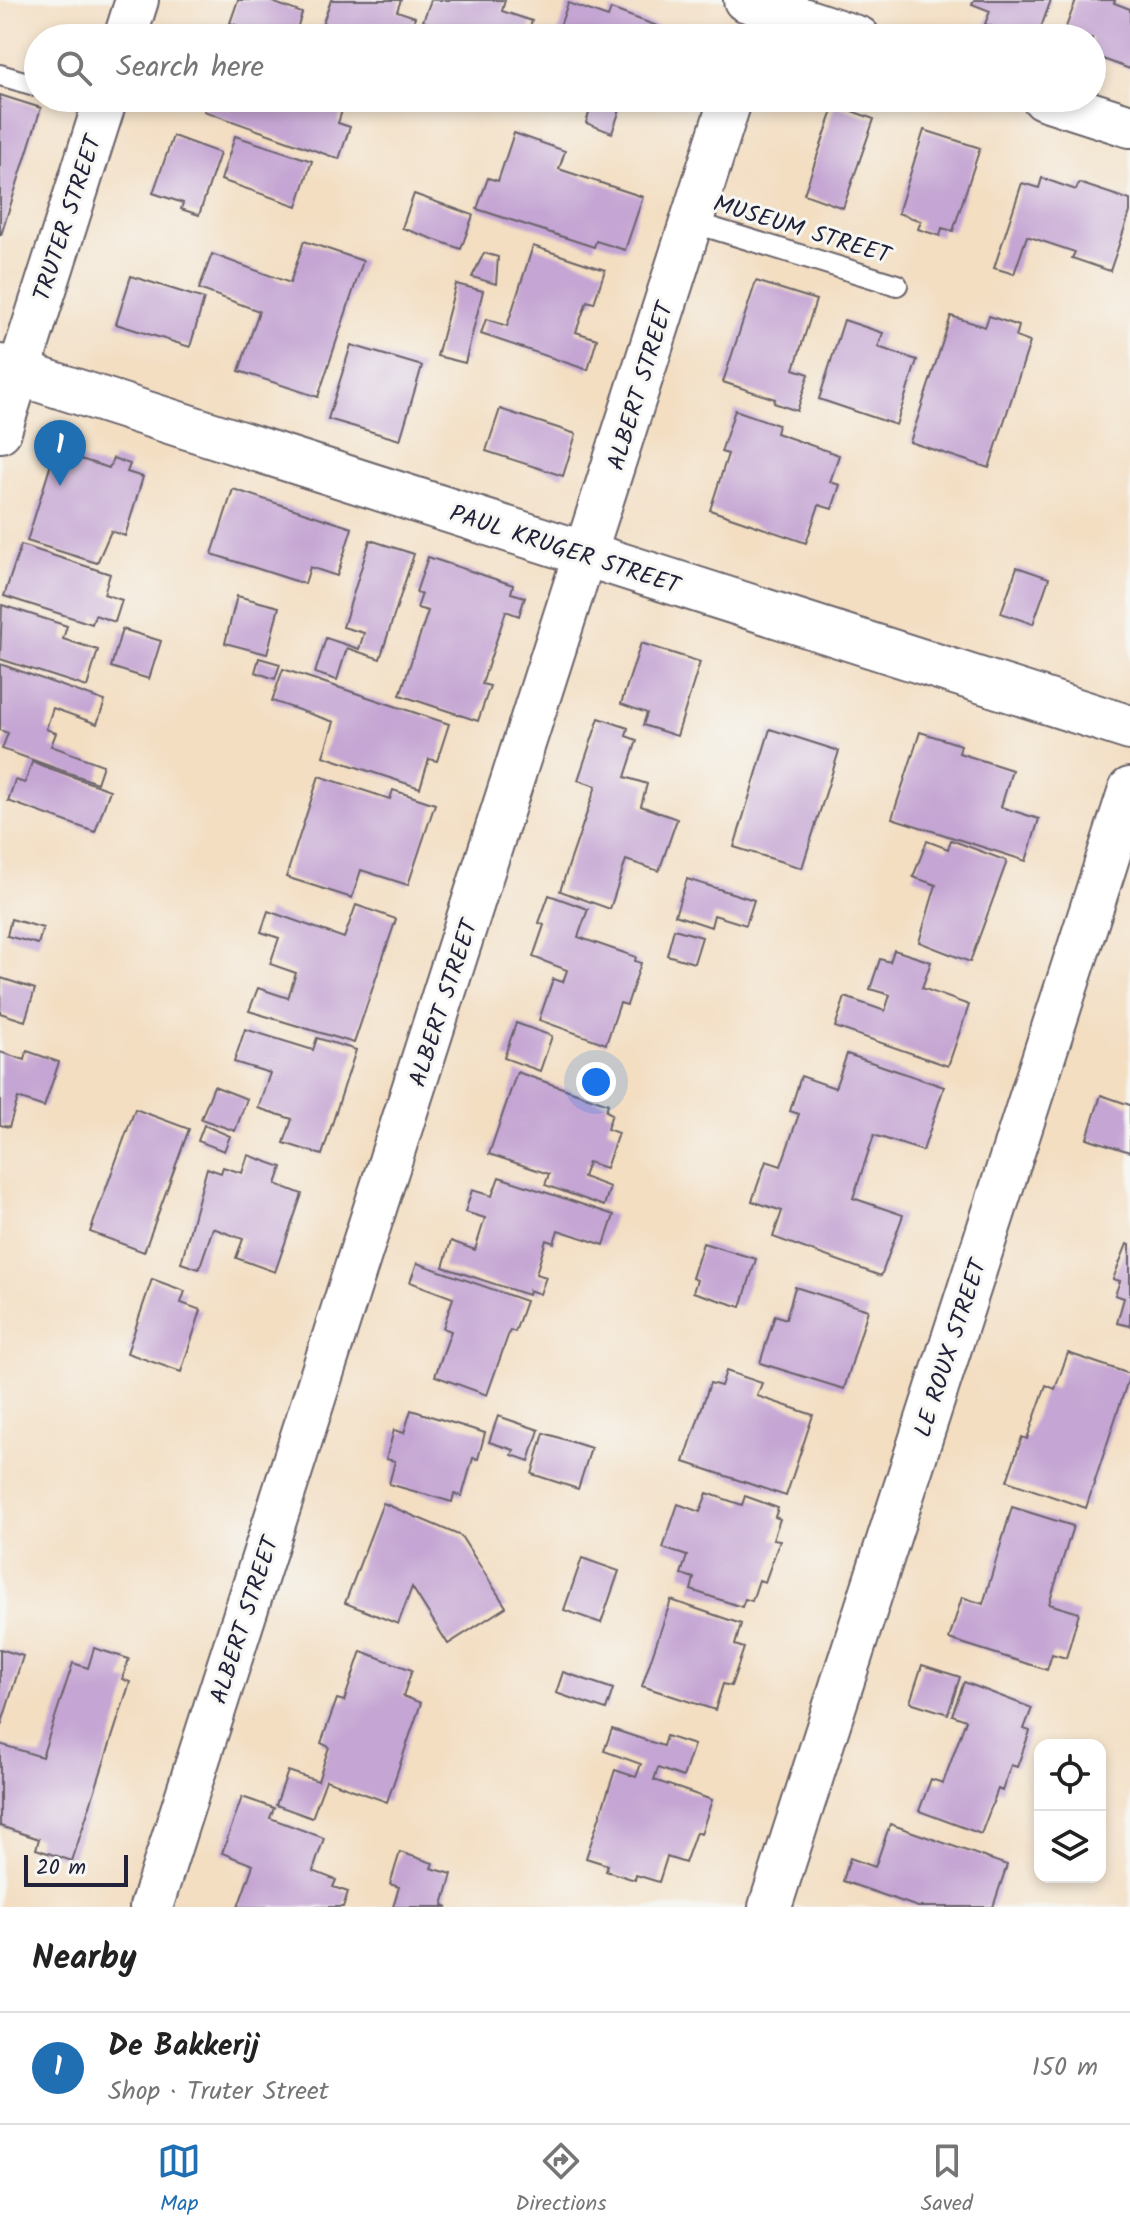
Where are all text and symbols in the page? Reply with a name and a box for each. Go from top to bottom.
search box [24,24,1106,112]
text: Search here [116,44,264,92]
icon: search [52,46,96,90]
street label: TRUTER STREET [23,128,114,306]
street label: MUSEUM STREET [708,185,897,277]
street label: ALBERT STREET [597,295,686,475]
pin: 1 [34,420,86,486]
street label: PAUL KRUGER STREET [444,495,687,607]
street label: ALBERT STREET [399,913,491,1092]
your location [576,1062,616,1102]
street label: LE ROUX STREET [904,1252,999,1442]
street label: ALBERT STREET [200,1530,292,1709]
map controls [1034,1739,1106,1883]
button: locate [1034,1739,1106,1811]
button: layers [1034,1811,1106,1883]
scale bar [24,1851,128,1887]
text: 20 m [36,1851,86,1886]
text: Nearby [32,1932,137,1986]
text: De Bakkerij [108,2023,259,2071]
text: 1 [54,2047,62,2089]
text: 150 m [1032,2047,1098,2089]
text: Shop · Truter Street [108,2071,329,2113]
tab: Map [157,2139,201,2222]
tab: Directions [515,2139,607,2222]
tab: Saved [921,2139,973,2222]

